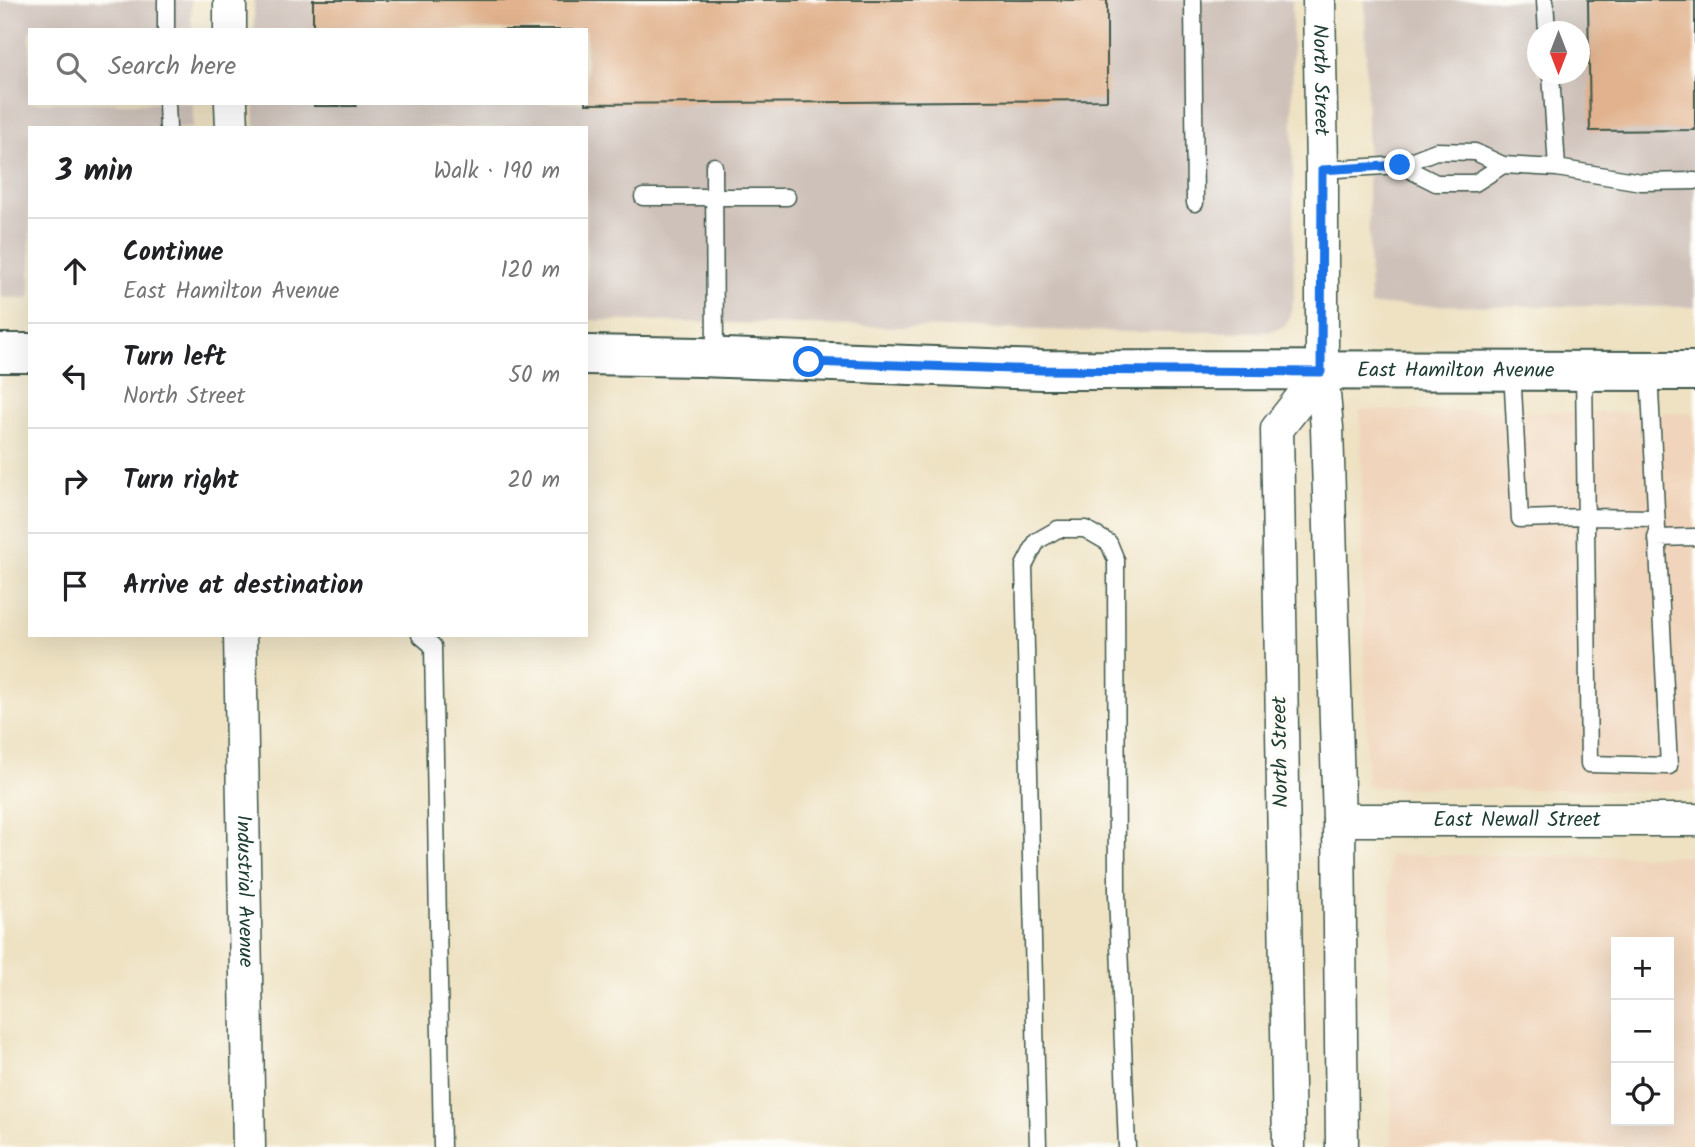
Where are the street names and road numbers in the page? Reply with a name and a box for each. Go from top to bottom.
street label: North Street [1303,24,1338,137]
street label: East Hamilton Avenue [1357,354,1555,387]
street label: North Street [1264,695,1298,808]
street label: East Newall Street [1433,804,1602,837]
street label: Industrial Avenue [227,814,262,968]

